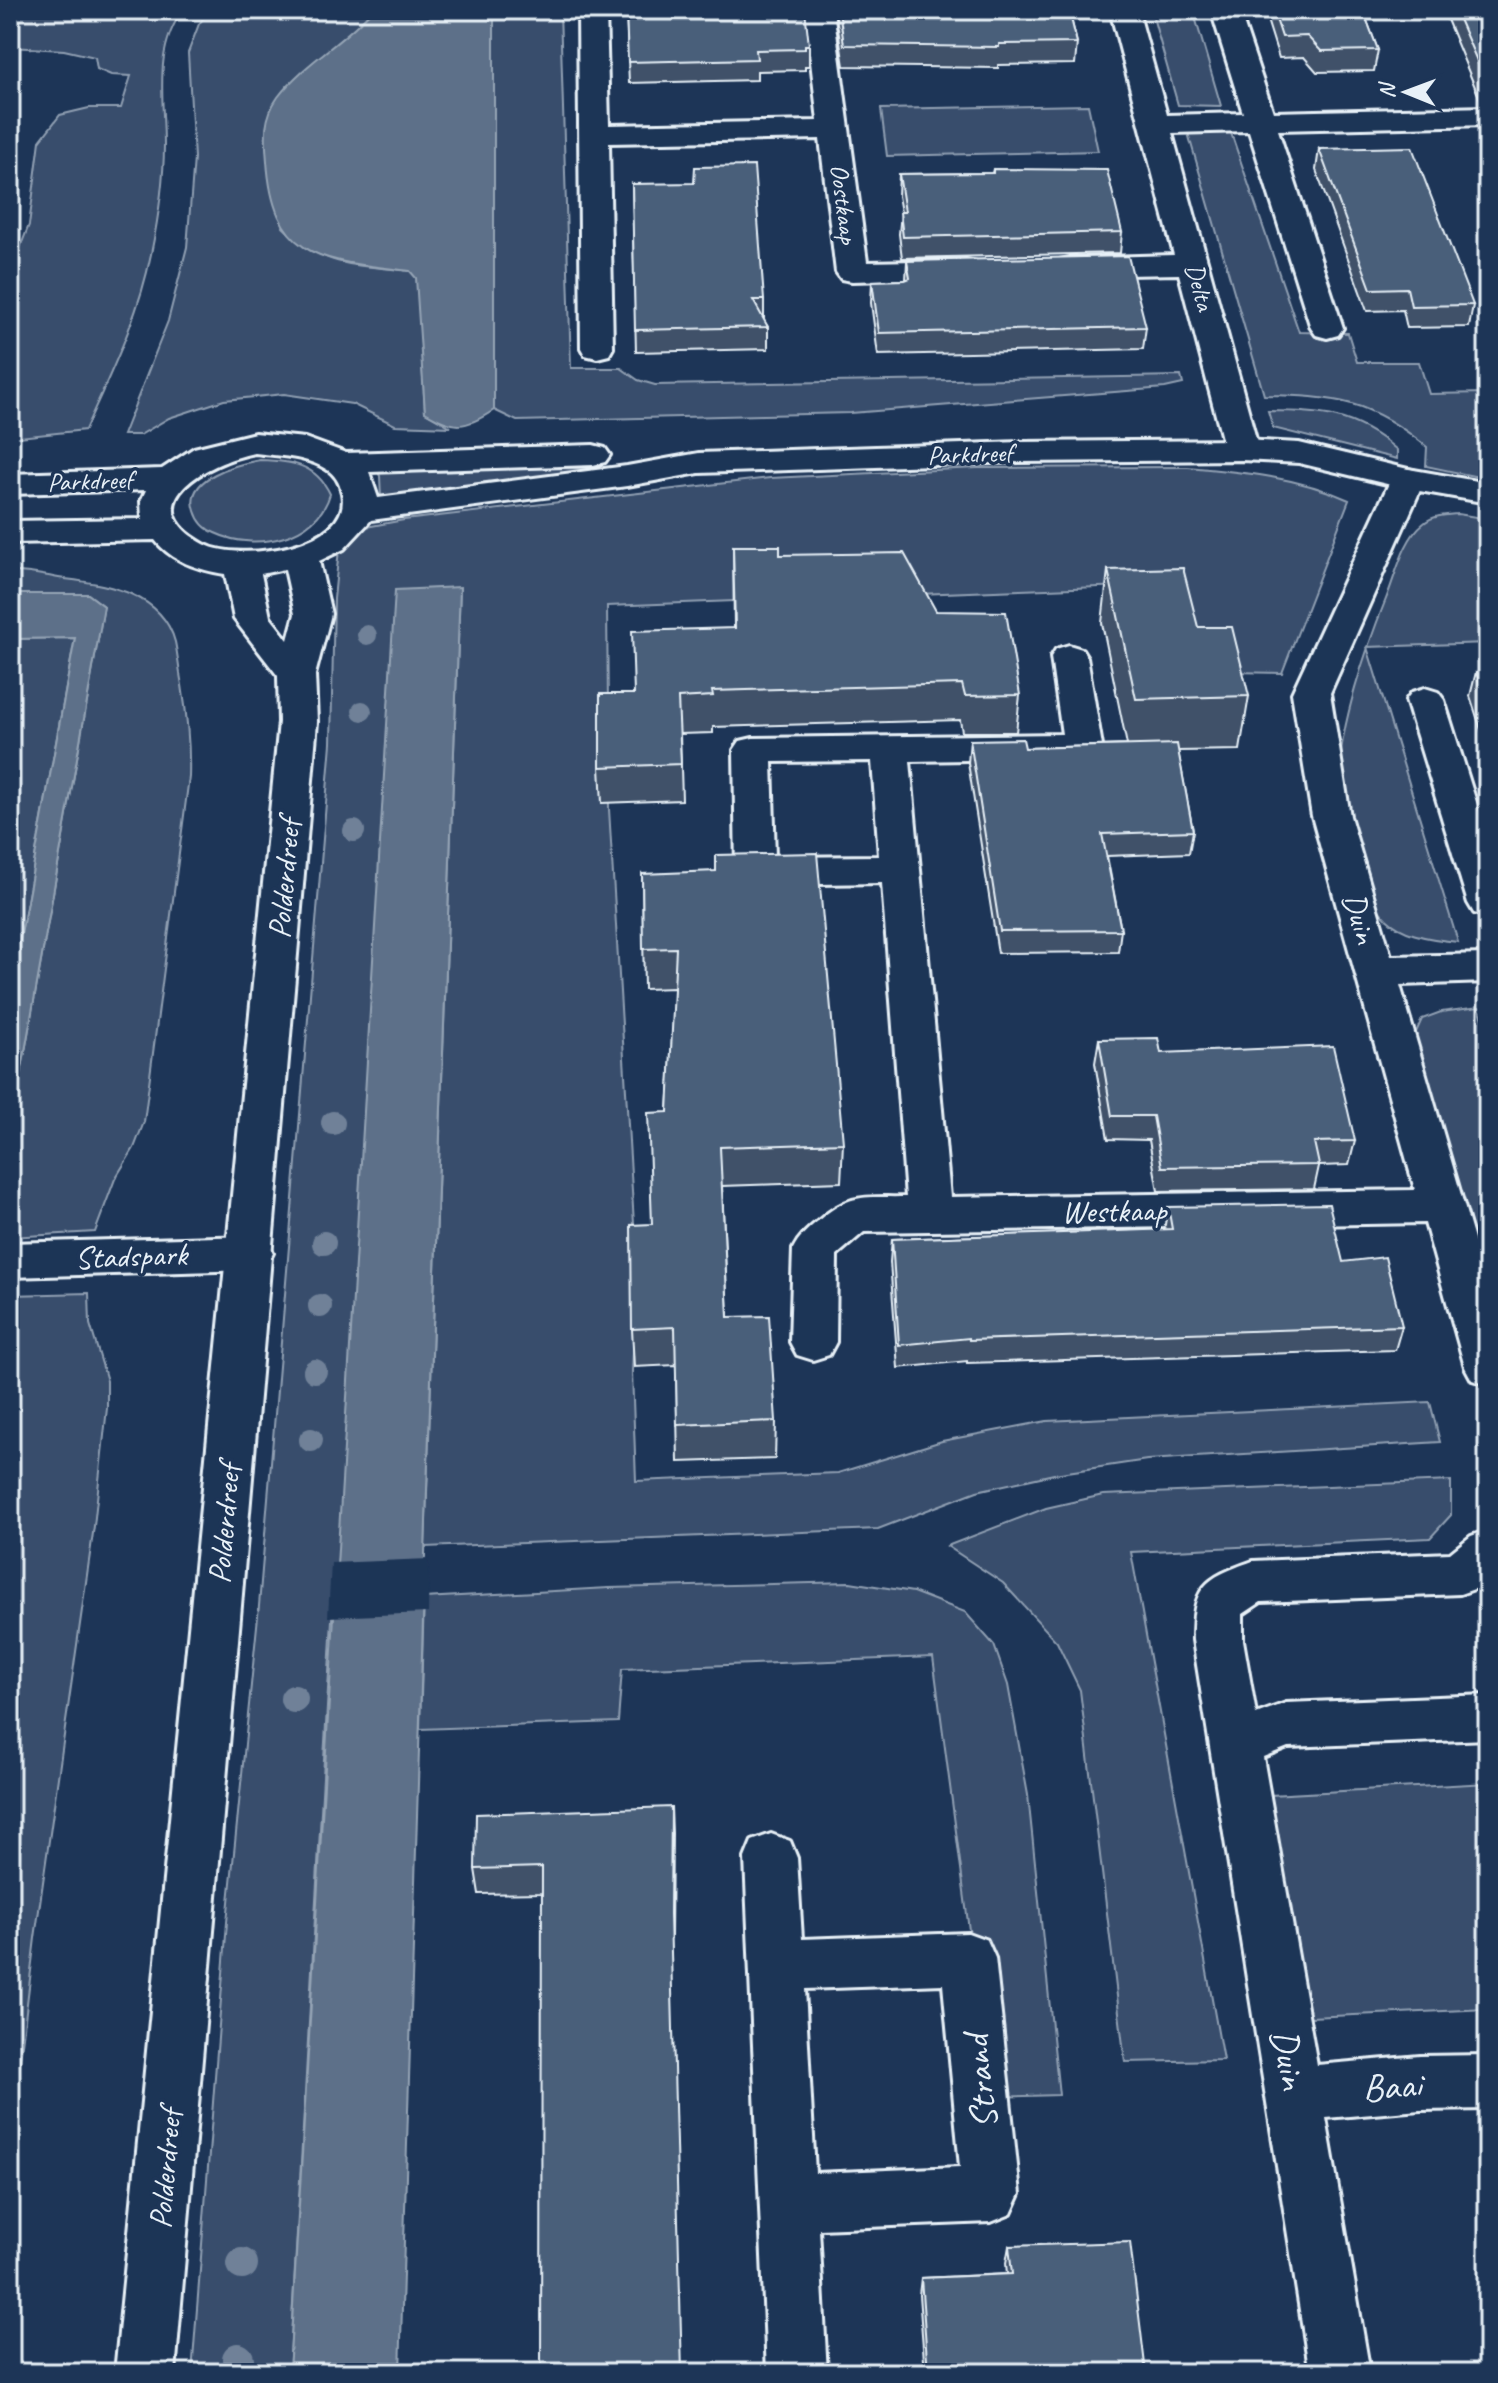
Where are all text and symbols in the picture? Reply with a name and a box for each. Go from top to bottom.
north arrow [1366,52,1446,132]
text: N [1373,81,1401,99]
street label: Oostkaap [823,162,865,247]
street label: Delta [1178,260,1222,316]
street label: Parkdreef [927,436,1019,472]
street label: Parkdreef [47,463,139,499]
street label: Polderdreef [258,810,310,940]
street label: Duin [1333,888,1387,950]
street label: Westkaap [1061,1190,1169,1232]
street label: Stadspark [74,1233,190,1278]
street label: Polderdreef [198,1455,250,1585]
street label: Duin [1261,2025,1318,2095]
street label: Strand [951,2027,1008,2131]
street label: Baai [1361,2060,1428,2111]
street label: Polderdreef [139,2100,191,2230]

